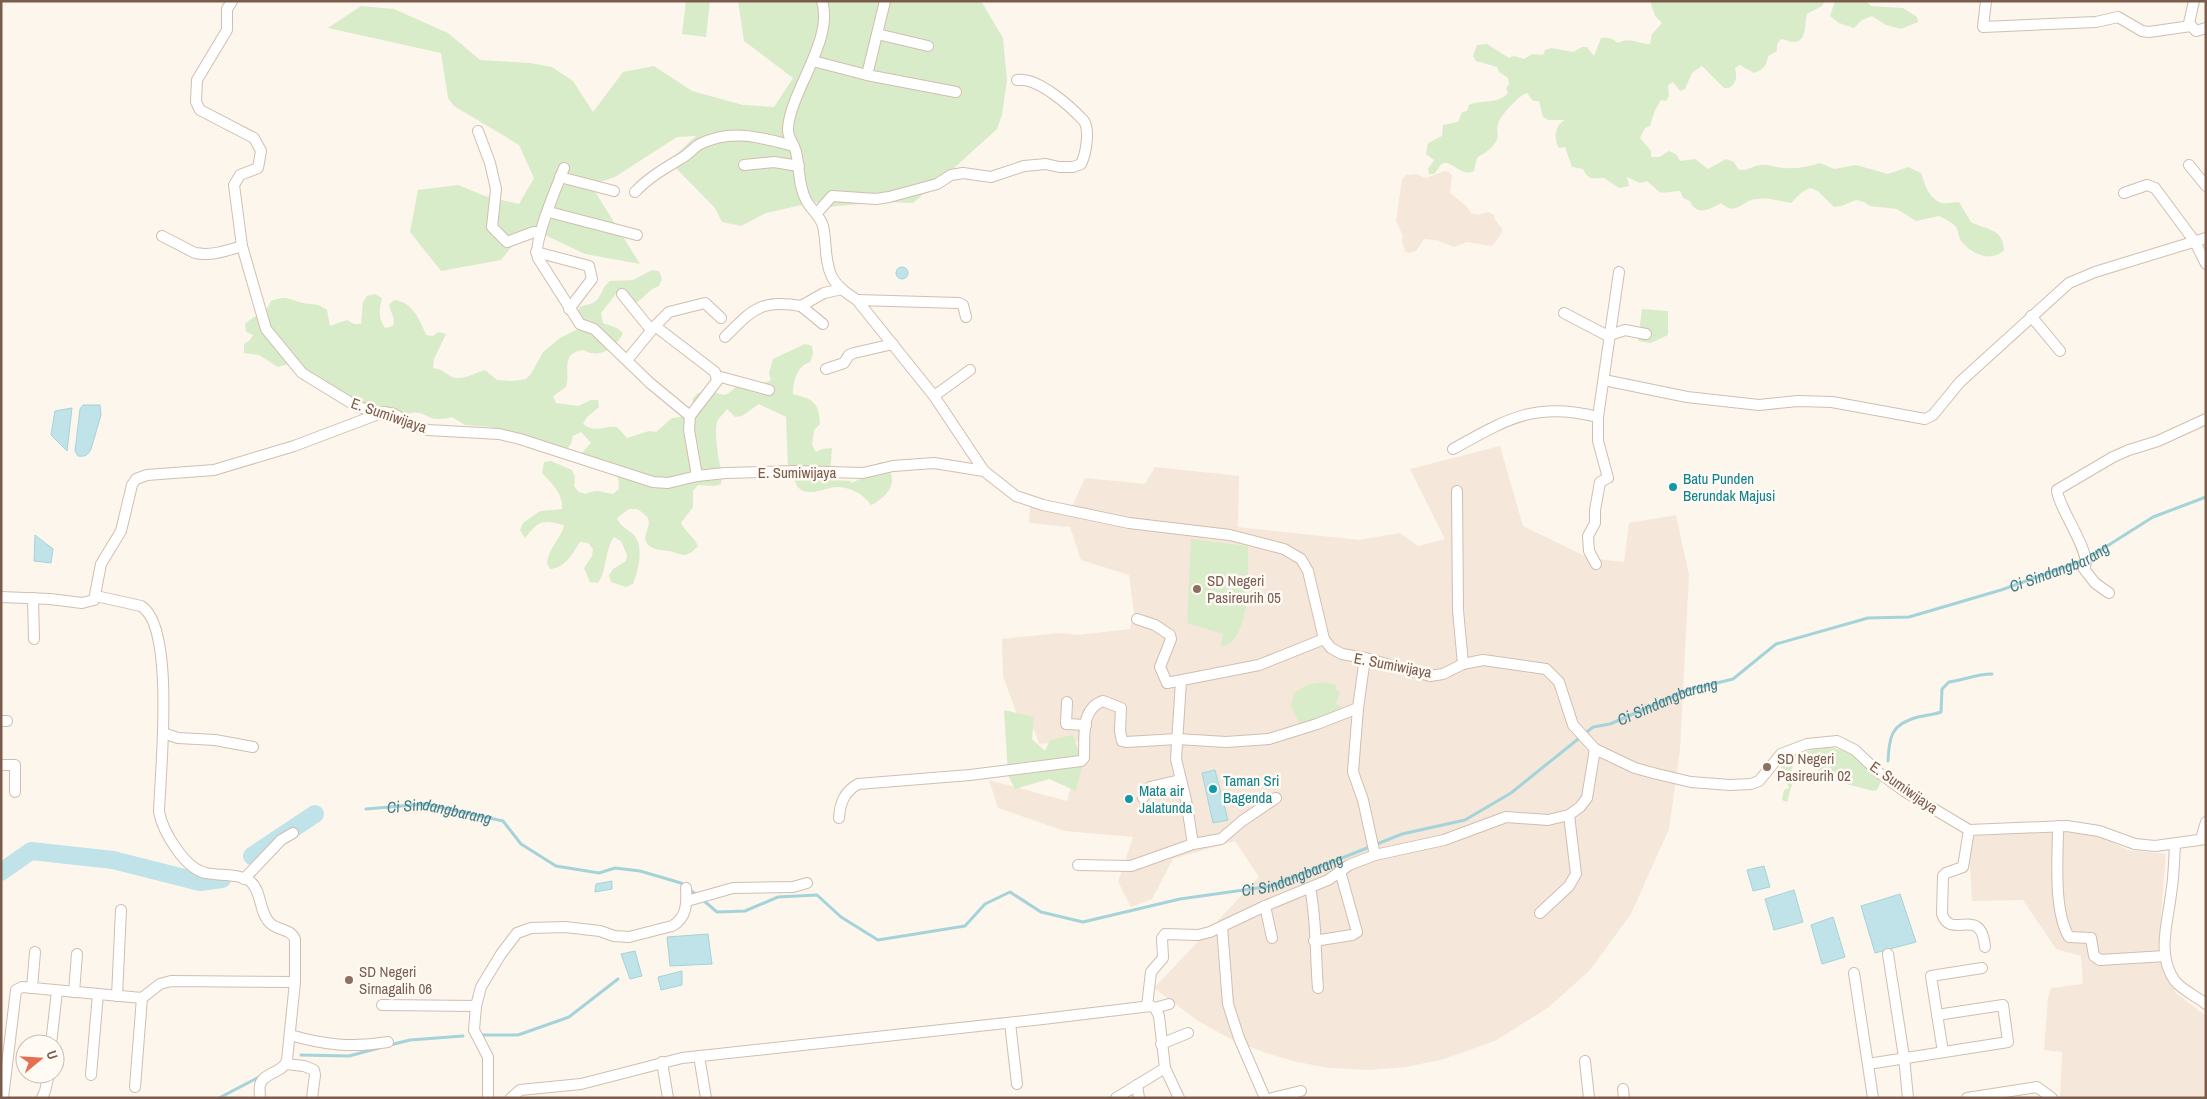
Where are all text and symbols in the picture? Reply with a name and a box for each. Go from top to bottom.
street label: E. Sumiwijaya [348,392,430,438]
street label: E. Sumiwijaya [758,462,836,483]
place label: Batu Punden Berundak Majusi [1683,468,1775,506]
marker: Batu Punden Berundak Majusi [1667,481,1679,493]
water label: Ci Sindangbarang [2006,536,2113,597]
place label: SD Negeri Pasireurih 05 [1207,570,1281,608]
marker: SD Negeri Pasireurih 05 [1191,583,1203,595]
street label: E. Sumiwijaya [1352,647,1434,683]
water label: Ci Sindangbarang [1613,672,1720,731]
place label: SD Negeri Pasireurih 02 [1777,748,1851,786]
street label: E. Sumiwijaya [1866,756,1942,818]
marker: SD Negeri Pasireurih 02 [1761,761,1773,773]
place label: Taman Sri Bagenda [1223,770,1279,808]
place label: Mata air Jalatunda [1139,780,1193,818]
marker: Taman Sri Bagenda [1207,783,1219,795]
water label: Ci Sindangbarang [386,793,494,829]
marker: Mata air Jalatunda [1123,793,1135,805]
water label: Ci Sindangbarang [1240,848,1346,901]
place label: SD Negeri Sirnagalih 06 [359,961,432,999]
marker: SD Negeri Sirnagalih 06 [343,974,355,986]
north arrow [15,1034,65,1084]
text: U [43,1048,62,1062]

